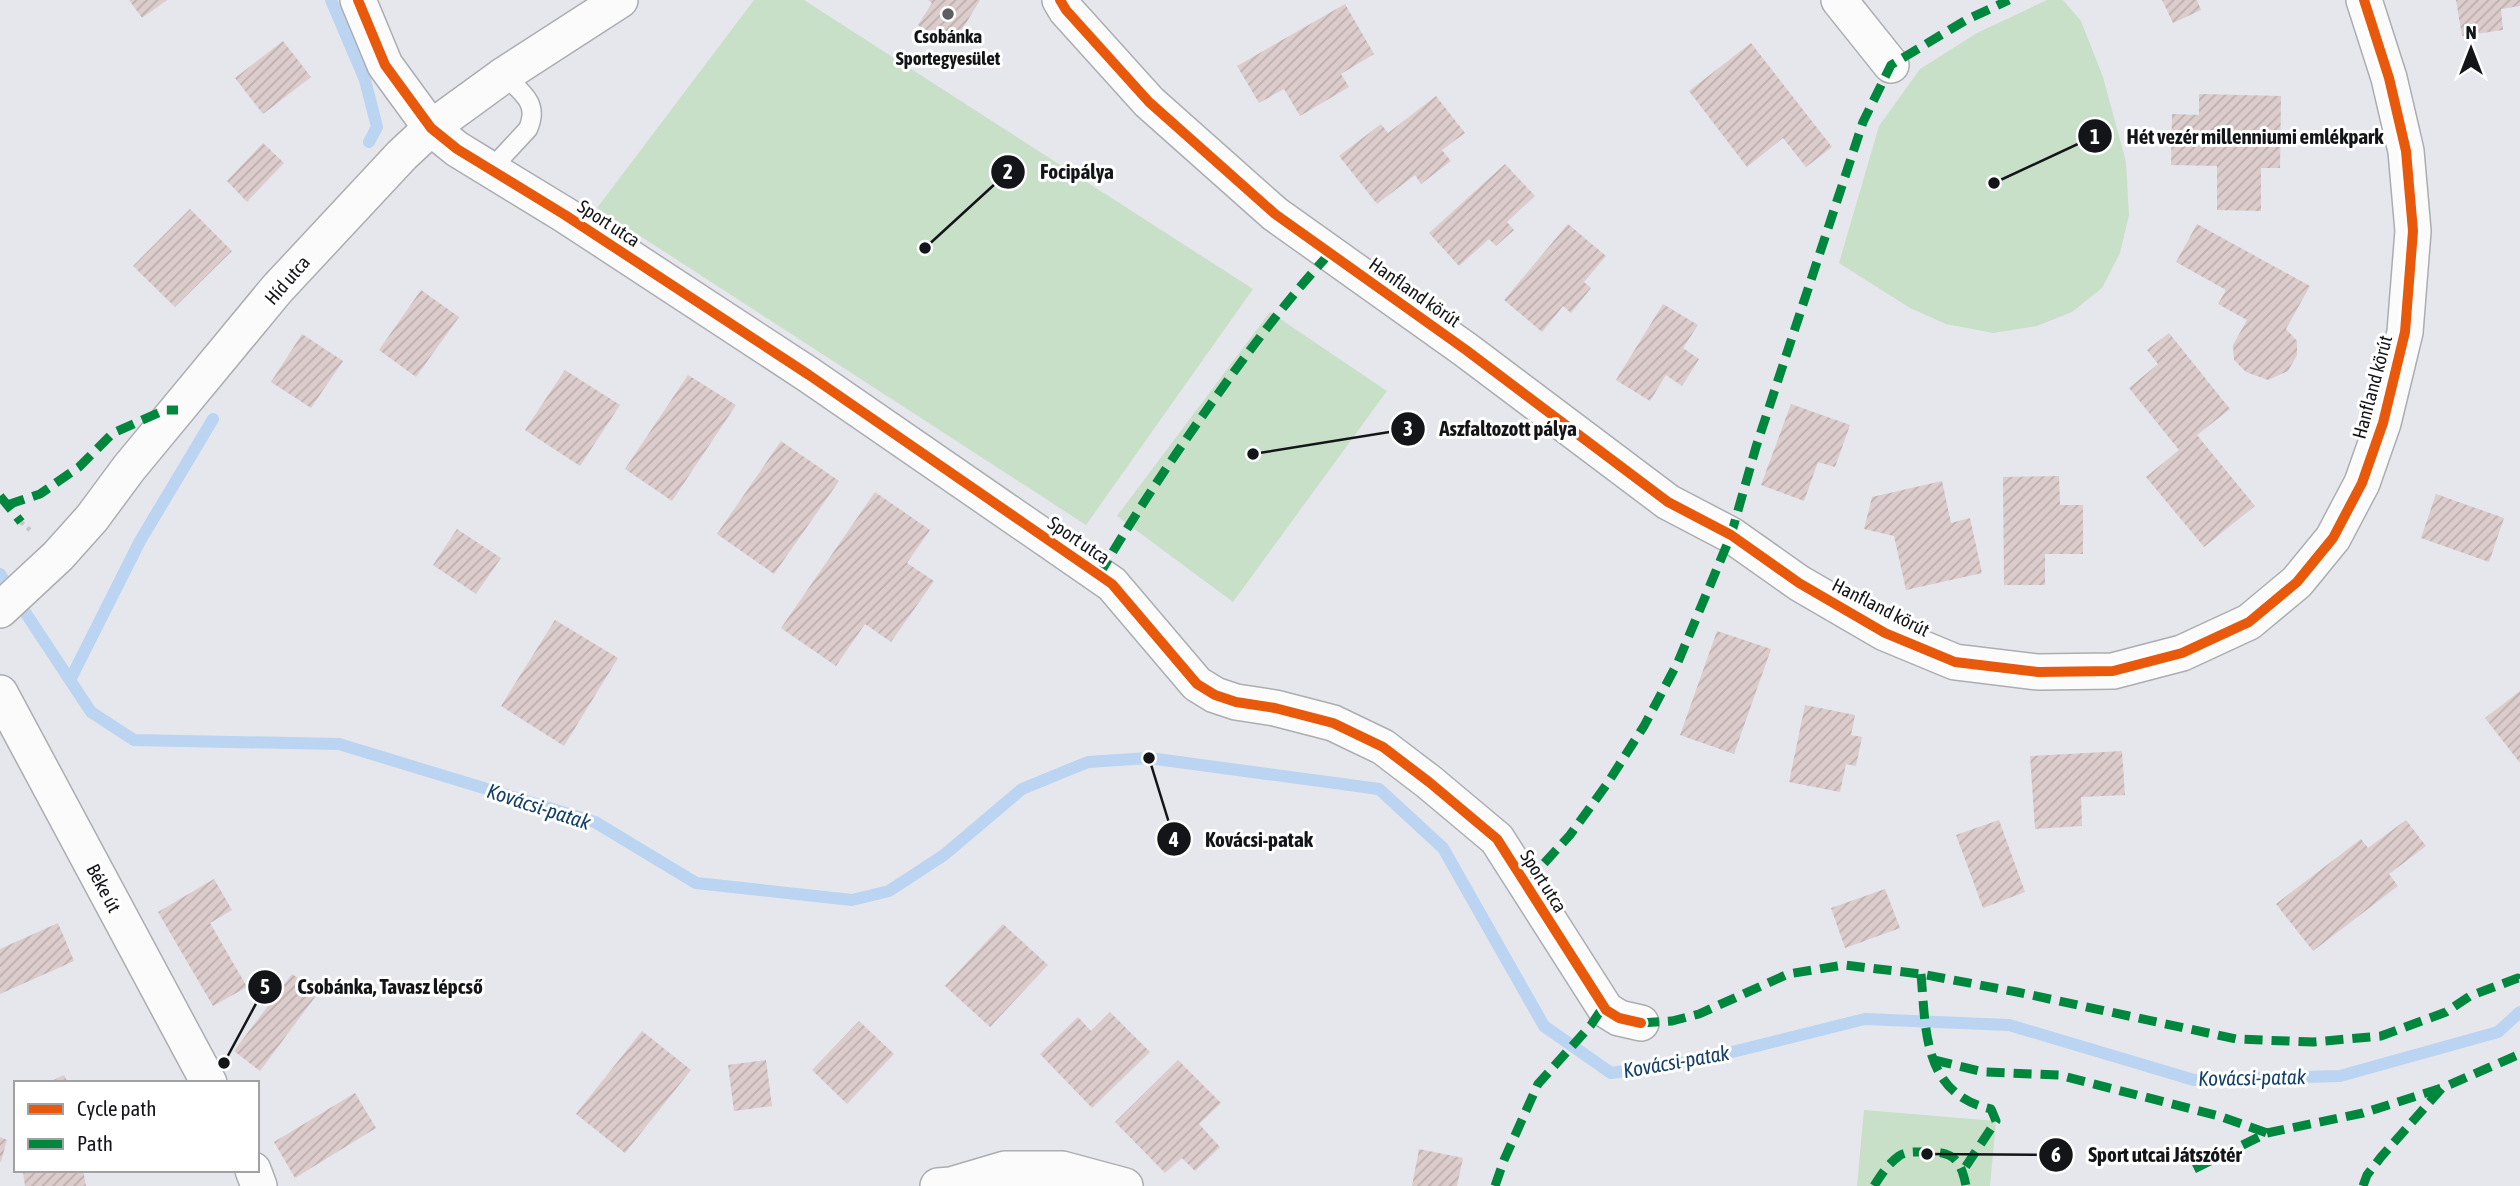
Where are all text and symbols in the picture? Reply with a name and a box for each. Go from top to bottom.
marker: Csobánka Sportegyesület [940,6,956,22]
north arrow [2436,14,2506,84]
text: N [2465,21,2477,43]
place label: Csobánka Sportegyesület [896,25,1001,69]
callout: Hét vezér millenniumi emlékpark [2077,115,2397,157]
text: 1 [2090,124,2100,148]
text: Hét vezér millenniumi emlékpark [2126,124,2384,148]
callout: Focipálya [991,151,1128,193]
text: 2 [1003,159,1013,183]
text: Focipálya [1040,159,1114,183]
street label: Sport utca [574,195,644,251]
street label: Híd utca [260,251,314,309]
street label: Hanfland körút [1365,253,1465,331]
street label: Hanfland körút [2348,333,2396,441]
callout: Aszfaltozott pálya [1391,408,1591,450]
text: 3 [1403,416,1413,440]
text: Aszfaltozott pálya [1438,416,1577,440]
street label: Sport utca [1044,511,1114,569]
street label: Hanfland körút [1829,573,1933,641]
water label: Kovácsi-patak [484,778,595,834]
callout: Kovácsi-patak [1156,818,1327,860]
text: 4 [1168,827,1179,851]
text: Kovácsi-patak [1205,827,1314,851]
street label: Sport utca [1516,846,1572,916]
street label: Béke út [82,860,126,916]
callout: Csobánka, Tavasz lépcső [248,966,496,1008]
text: 5 [260,974,270,998]
text: Csobánka, Tavasz lépcső [297,974,483,998]
water label: Kovácsi-patak [1621,1040,1732,1082]
water label: Kovácsi-patak [2198,1064,2307,1090]
legend [14,1081,259,1172]
text: Cycle path [77,1096,156,1120]
text: Path [77,1131,113,1155]
callout: Sport utcai Játszótér [2039,1134,2255,1176]
text: 6 [2051,1142,2061,1166]
text: Sport utcai Játszótér [2088,1142,2243,1166]

